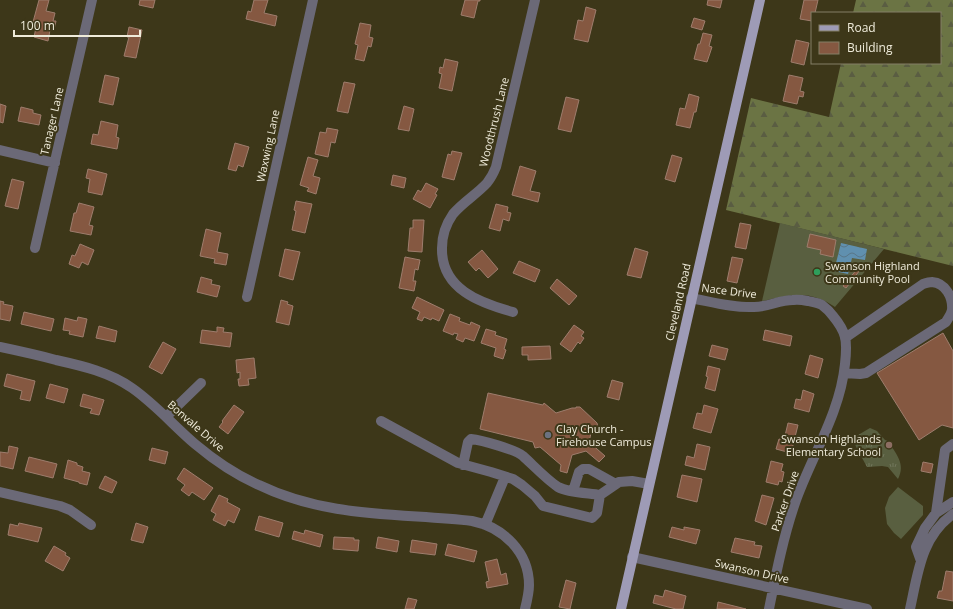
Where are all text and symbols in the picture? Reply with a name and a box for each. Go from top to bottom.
scale bar [14,12,140,38]
legend [811,12,941,64]
text: 100 m [20,17,55,34]
text: Road [847,19,876,36]
text: Building [847,39,893,56]
street label: Woodthrush Lane [475,76,512,168]
street label: Tanager Lane [36,85,67,156]
street label: Waxwing Lane [253,108,283,183]
place label: Swanson Highland Community Pool [825,258,920,286]
street label: Cleveland Road [661,262,694,342]
marker: Swanson Highland Community Pool [812,267,822,277]
street label: Nace Drive [701,280,758,301]
street label: Bonvale Drive [165,397,228,455]
place label: Clay Church - Firehouse Campus [556,421,651,449]
marker: Clay Church - Firehouse Campus [543,430,553,440]
place label: Swanson Highlands Elementary School [781,431,881,459]
marker: Swanson Highlands Elementary School [884,440,894,450]
street label: Parker Drive [767,468,802,533]
street label: Swanson Drive [713,555,791,586]

